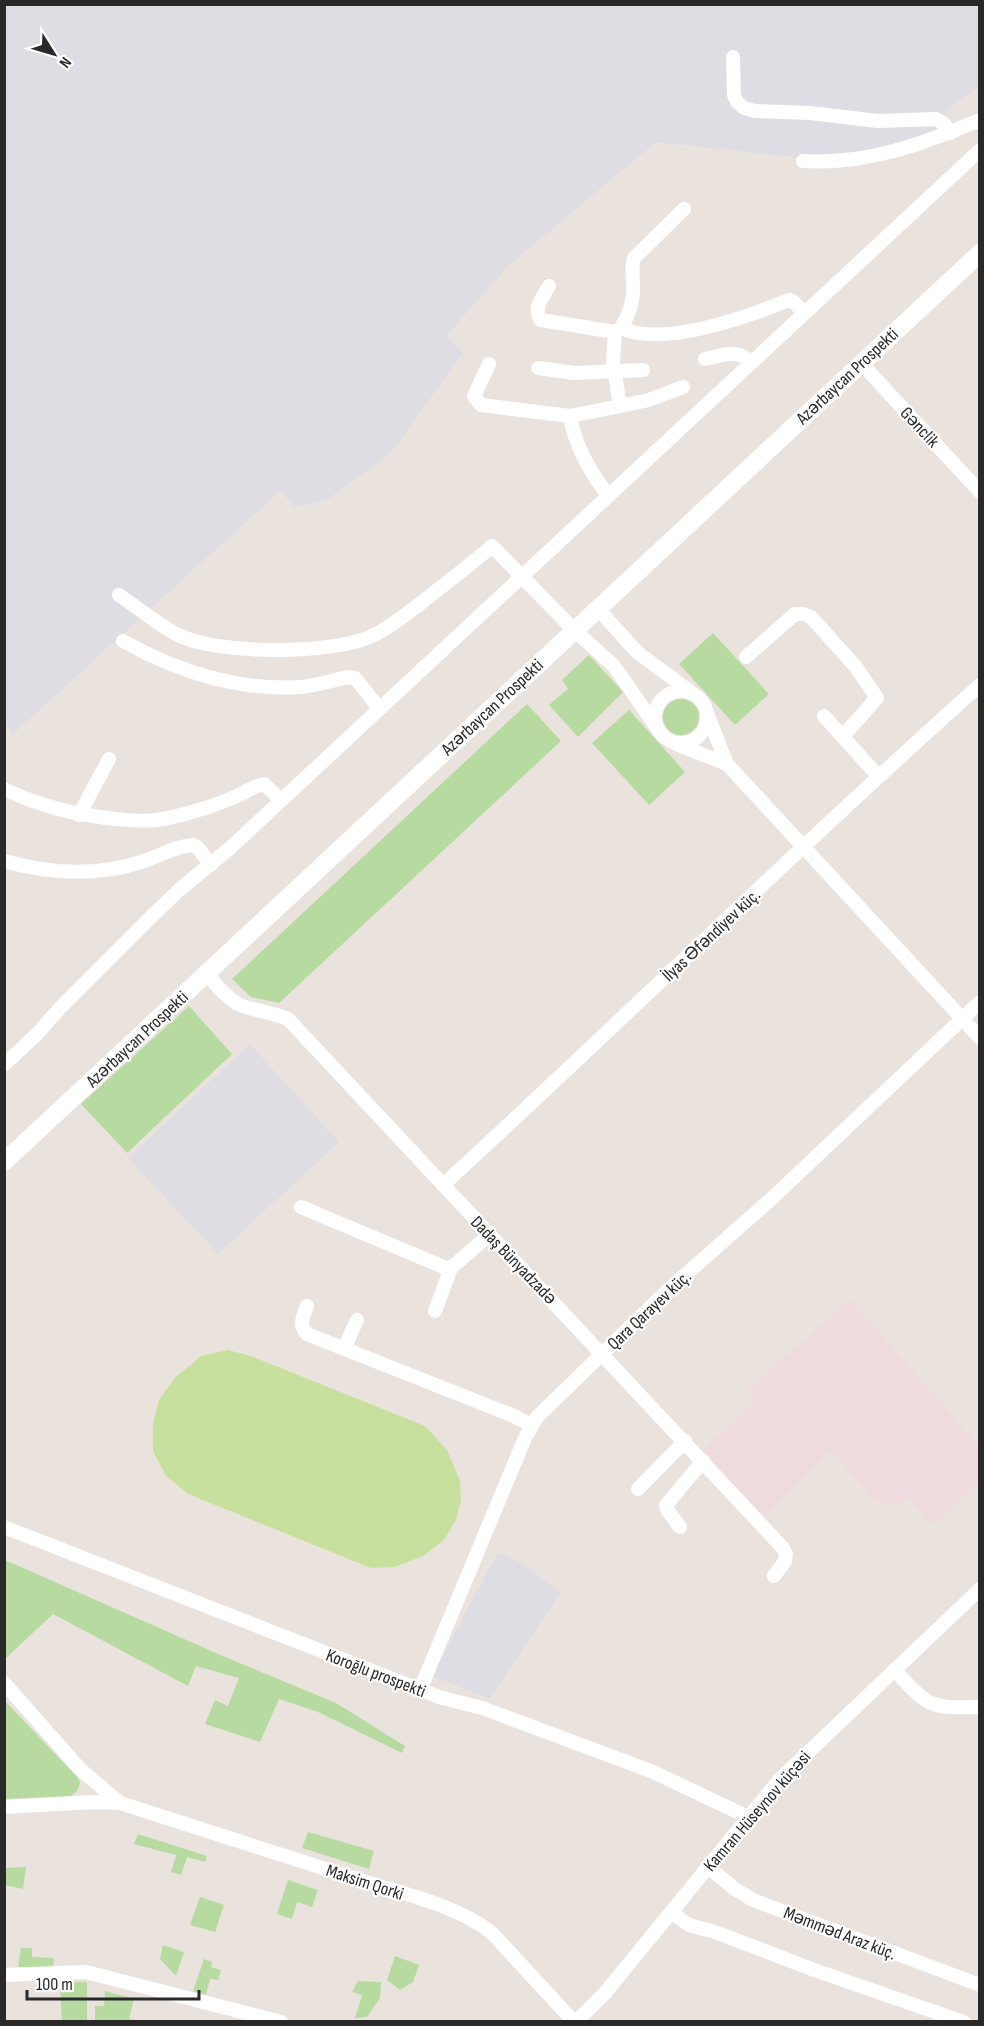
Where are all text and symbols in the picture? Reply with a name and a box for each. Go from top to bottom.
north arrow [24,24,84,84]
text: N [55,53,75,71]
street label: Azərbaycan Prospekti [791,324,903,430]
street label: Gənclik [896,403,944,452]
street label: Azərbaycan Prospekti [436,655,548,761]
street label: İlyas Əfəndiyev küç. [658,885,765,986]
street label: Azərbaycan Prospekti [81,987,193,1093]
street label: Dadaş Bünyadzadə [466,1212,561,1309]
street label: Qara Qarayev küç. [603,1266,696,1354]
street label: Koroğlu prospekti [323,1645,429,1702]
street label: Kamran Hüseynov küçəsi [699,1747,815,1876]
street label: Maksim Qorki [323,1860,406,1905]
street label: Məmməd Araz küç. [781,1902,899,1965]
scale bar [27,1963,200,2001]
text: 100 m [36,1974,73,1995]

